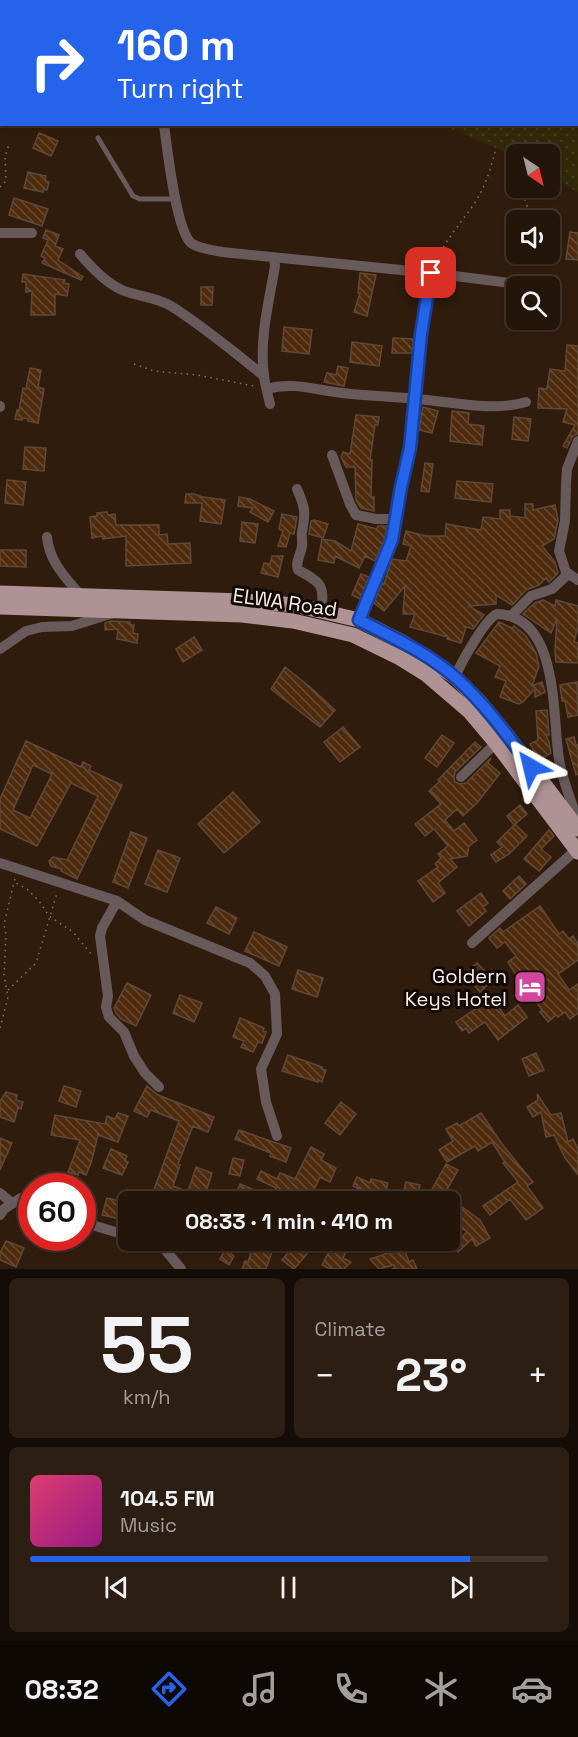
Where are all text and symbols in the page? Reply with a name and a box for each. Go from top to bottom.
text: 160 m [117,19,236,72]
icon: right [18,24,96,102]
text: Turn right [117,71,244,106]
north arrow [506,144,560,198]
map controls [506,144,560,330]
button: sound [506,210,560,264]
pin [405,247,456,298]
icon: arrive [414,256,447,289]
button: search [506,276,560,330]
street label: ELWA Road [231,582,339,622]
position arrow [499,735,563,799]
place label: Goldern Keys Hotel [405,963,507,1012]
hotel icon: Goldern Keys Hotel [512,969,548,1005]
speed limit sign: 60 [18,1173,96,1251]
text: 08:33 · 1 min · 410 m [185,1207,393,1235]
text: 55 [100,1295,194,1395]
text: Climate [315,1316,386,1342]
text: 23° [395,1347,467,1404]
text: − [315,1355,335,1397]
text: + [528,1355,548,1397]
text: km/h [123,1384,171,1410]
text: 104.5 FM [120,1484,215,1512]
text: Music [120,1512,177,1538]
icon: previous [100,1571,133,1604]
icon: pause [272,1571,305,1604]
icon: next [445,1571,478,1604]
icon: directions [148,1668,190,1710]
icon: music [239,1668,281,1710]
icon: phone [330,1668,372,1710]
icon: climate [420,1668,462,1710]
icon: car [511,1668,553,1710]
text: 08:32 [24,1672,99,1707]

